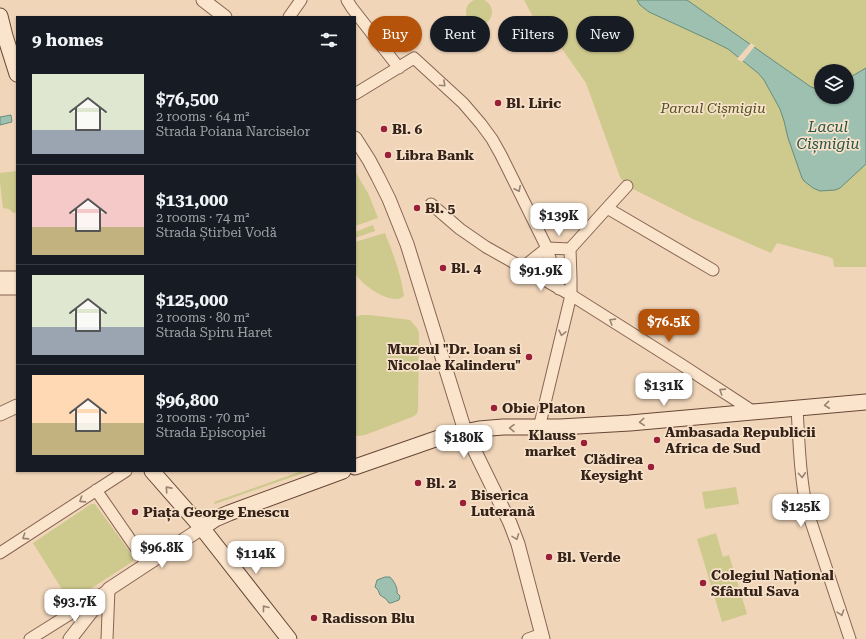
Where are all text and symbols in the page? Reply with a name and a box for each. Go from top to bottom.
chip: Buy [368,16,422,52]
chip: Rent [430,16,490,52]
chip: Filters [498,16,568,52]
chip: New [576,16,634,52]
icon: filters [318,29,340,51]
text: 9 homes [32,30,103,50]
map controls [814,64,854,104]
button: layers [814,64,854,104]
one-way arrow [438,79,446,87]
text: $76,500 [156,89,219,109]
icon: home [64,90,112,138]
place label: Bl. Liric [506,95,561,111]
marker: Bl. Liric [493,98,503,108]
park label: Parcul Cișmigiu [659,100,766,118]
text: 2 rooms · 64 m² [156,109,250,124]
water label: Lacul Cișmigiu [797,118,859,154]
place label: Bl. 6 [392,121,423,137]
text: Strada Poiana Narciselor [156,124,310,139]
marker: Bl. 6 [379,124,389,134]
place label: Libra Bank [396,147,474,163]
marker: Libra Bank [383,150,393,160]
one-way arrow [513,185,521,192]
text: $131,000 [156,190,228,210]
icon: home [64,191,112,239]
place label: Bl. 5 [425,200,456,216]
marker: Bl. 5 [412,203,422,213]
pin: $139K [531,203,587,237]
text: $139K [539,208,579,223]
text: 2 rooms · 74 m² [156,210,250,225]
text: Strada Știrbei Vodă [156,225,277,240]
pin: $91.9K [508,258,574,292]
place label: Bl. 4 [451,260,482,276]
marker: Bl. 4 [438,263,448,273]
text: $91.9K [519,263,563,278]
text: $125,000 [156,290,228,310]
icon: home [64,291,112,339]
pin: $76.5K [636,309,702,343]
text: 2 rooms · 80 m² [156,310,250,325]
text: $76.5K [647,314,691,329]
one-way arrow [609,318,616,326]
text: Strada Spiru Haret [156,325,272,340]
one-way arrow [558,330,566,337]
place label: Muzeul "Dr. Ioan si Nicolae Kalinderu" [387,341,521,373]
marker: Muzeul "Dr. Ioan si Nicolae Kalinderu" [524,352,534,362]
pin: $131K [636,373,692,407]
text: $131K [644,378,684,393]
one-way arrow [719,389,726,396]
text: $96,800 [156,390,219,410]
icon: home [64,391,112,439]
place label: Obie Platon [502,400,586,416]
one-way arrow [824,401,830,410]
marker: Obie Platon [489,403,499,413]
text: 2 rooms · 70 m² [156,410,250,425]
one-way arrow [639,418,645,427]
one-way arrow [509,423,515,432]
place label: Ambasada Republicii Africa de Sud [665,424,816,456]
text: Strada Episcopiei [156,425,266,440]
pin: $180K [436,425,492,459]
place label: Klauss market [525,427,576,459]
text: $180K [444,430,484,445]
marker: Ambasada Republicii Africa de Sud [652,435,662,445]
marker: Klauss market [579,438,589,448]
place label: Clădirea Keysight [581,451,644,483]
marker: Clădirea Keysight [646,462,656,472]
one-way arrow [797,472,806,478]
place label: Bl. 2 [426,475,457,491]
marker: Bl. 2 [413,478,423,488]
one-way arrow [165,486,172,494]
place label: Biserica Luterană [471,487,536,519]
pin: $125K [773,494,829,528]
one-way arrow [79,495,86,502]
marker: Biserica Luterană [458,498,468,508]
text: $125K [781,499,821,514]
place label: Piața George Enescu [143,504,289,522]
marker: Piața George Enescu [130,507,140,517]
one-way arrow [22,532,29,539]
one-way arrow [511,534,519,541]
pin: $96.8K [129,535,195,569]
text: $96.8K [140,540,184,555]
pin: $114K [228,541,284,575]
text: $114K [236,546,276,561]
place label: Bl. Verde [557,549,621,565]
marker: Bl. Verde [544,552,554,562]
place label: Colegiul Național Sfântul Sava [711,567,834,599]
marker: Colegiul Național Sfântul Sava [698,578,708,588]
pin: $93.7K [42,589,108,623]
text: $93.7K [53,594,97,609]
one-way arrow [263,606,270,613]
place label: Radisson Blu [322,610,415,626]
one-way arrow [836,610,845,617]
marker: Radisson Blu [309,613,319,623]

